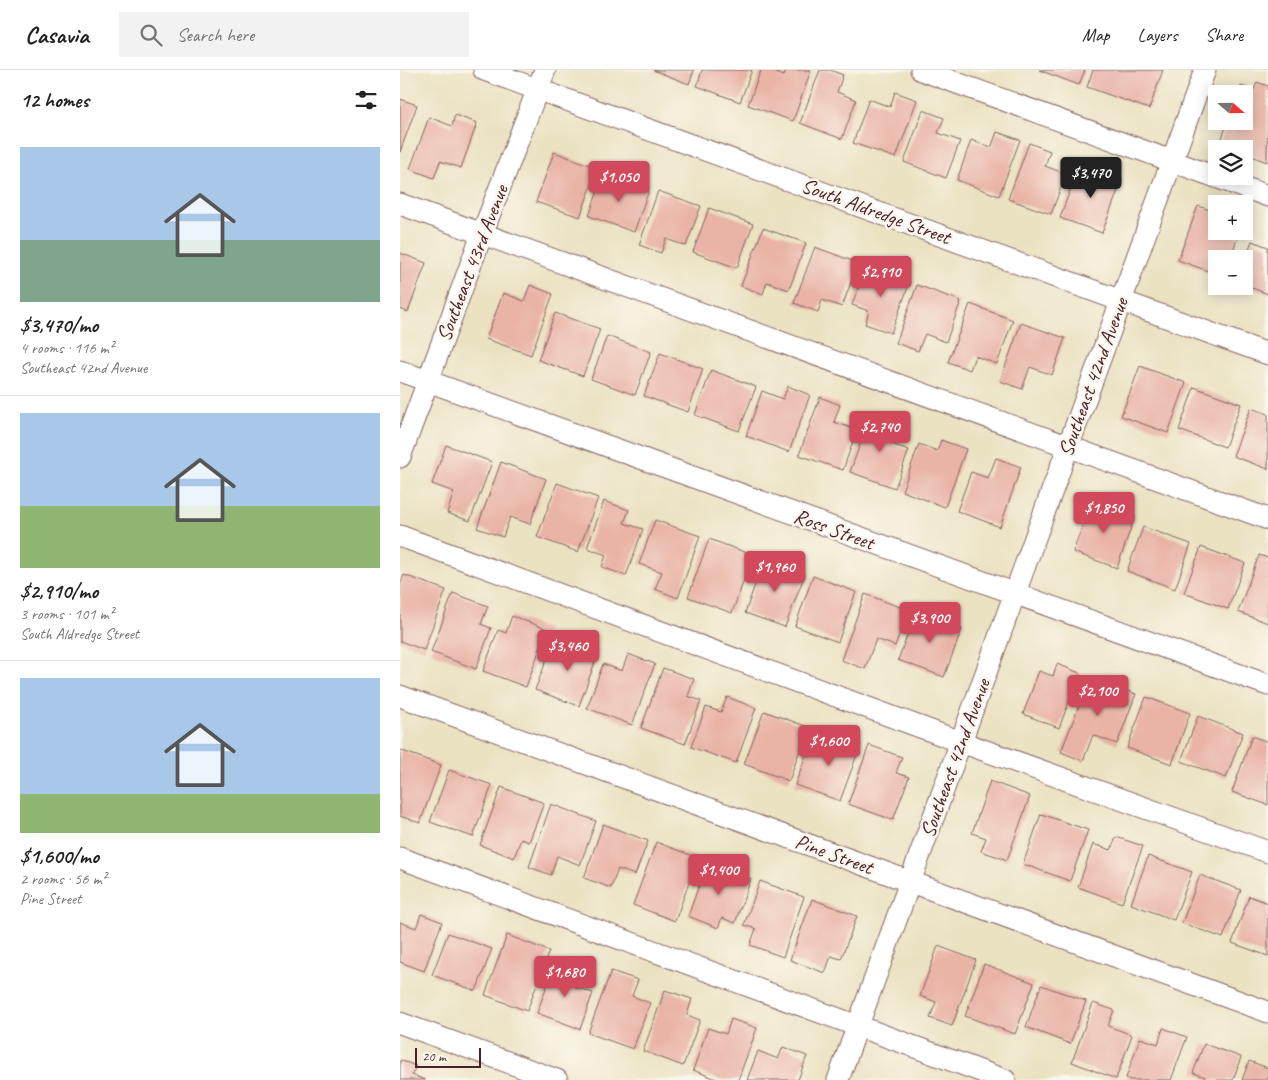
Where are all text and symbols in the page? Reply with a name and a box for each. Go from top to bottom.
search box [119,12,469,57]
text: Casavia [25,20,89,50]
icon: search [137,21,165,49]
text: Search here [177,23,254,47]
text: Map [1082,24,1110,46]
text: Layers [1138,24,1177,46]
text: Share [1205,24,1243,46]
north arrow [1208,85,1252,130]
map controls [1208,85,1253,295]
icon: filters [352,86,380,114]
text: 12 homes [20,87,89,113]
button: layers [1208,140,1253,185]
pin: $3,470 [1050,156,1132,199]
pin: $1,050 [578,160,660,203]
text: $3,470 [1071,163,1111,183]
text: $1,050 [600,167,638,187]
street label: South Aldredge Street [798,172,956,251]
icon: home [155,180,245,270]
street label: Southeast 43rd Avenue [430,180,514,345]
button: + [1208,195,1253,240]
button: − [1208,250,1253,295]
pin: $2,910 [840,256,922,298]
text: $2,910 [862,262,900,282]
street label: Southeast 42nd Avenue [1052,293,1134,460]
text: $3,470/mo [20,312,98,338]
text: 4 rooms · 116 m² [20,338,114,358]
text: Southeast 42nd Avenue [20,358,147,378]
pin: $2,740 [839,410,921,453]
text: $2,740 [860,417,900,437]
icon: home [155,445,245,535]
pin: $1,850 [1063,492,1145,534]
text: $1,850 [1085,498,1123,518]
street label: Ross Street [790,503,879,556]
pin: $1,960 [734,550,816,593]
text: $1,960 [755,557,795,577]
text: $2,910/mo [20,578,98,604]
pin: $3,900 [889,602,971,644]
text: 3 rooms · 101 m² [20,604,114,624]
text: $3,900 [911,608,949,628]
text: South Aldredge Street [20,624,139,644]
pin: $3,460 [527,630,609,672]
text: $3,460 [548,636,588,656]
street label: Southeast 42nd Avenue [914,674,996,841]
pin: $2,100 [1057,674,1139,717]
text: $2,100 [1078,681,1118,701]
icon: home [155,710,245,800]
pin: $1,600 [788,724,870,767]
text: $1,600 [809,731,849,751]
street label: Pine Street [792,828,878,881]
text: $1,600/mo [20,843,99,869]
pin: $1,400 [678,854,760,896]
text: $1,400 [699,860,739,880]
text: 2 rooms · 56 m² [20,869,106,889]
text: Pine Street [20,889,81,909]
pin: $1,680 [524,956,606,998]
text: $1,680 [545,962,585,982]
scale bar [415,1045,481,1068]
text: 20 m [422,1048,446,1065]

